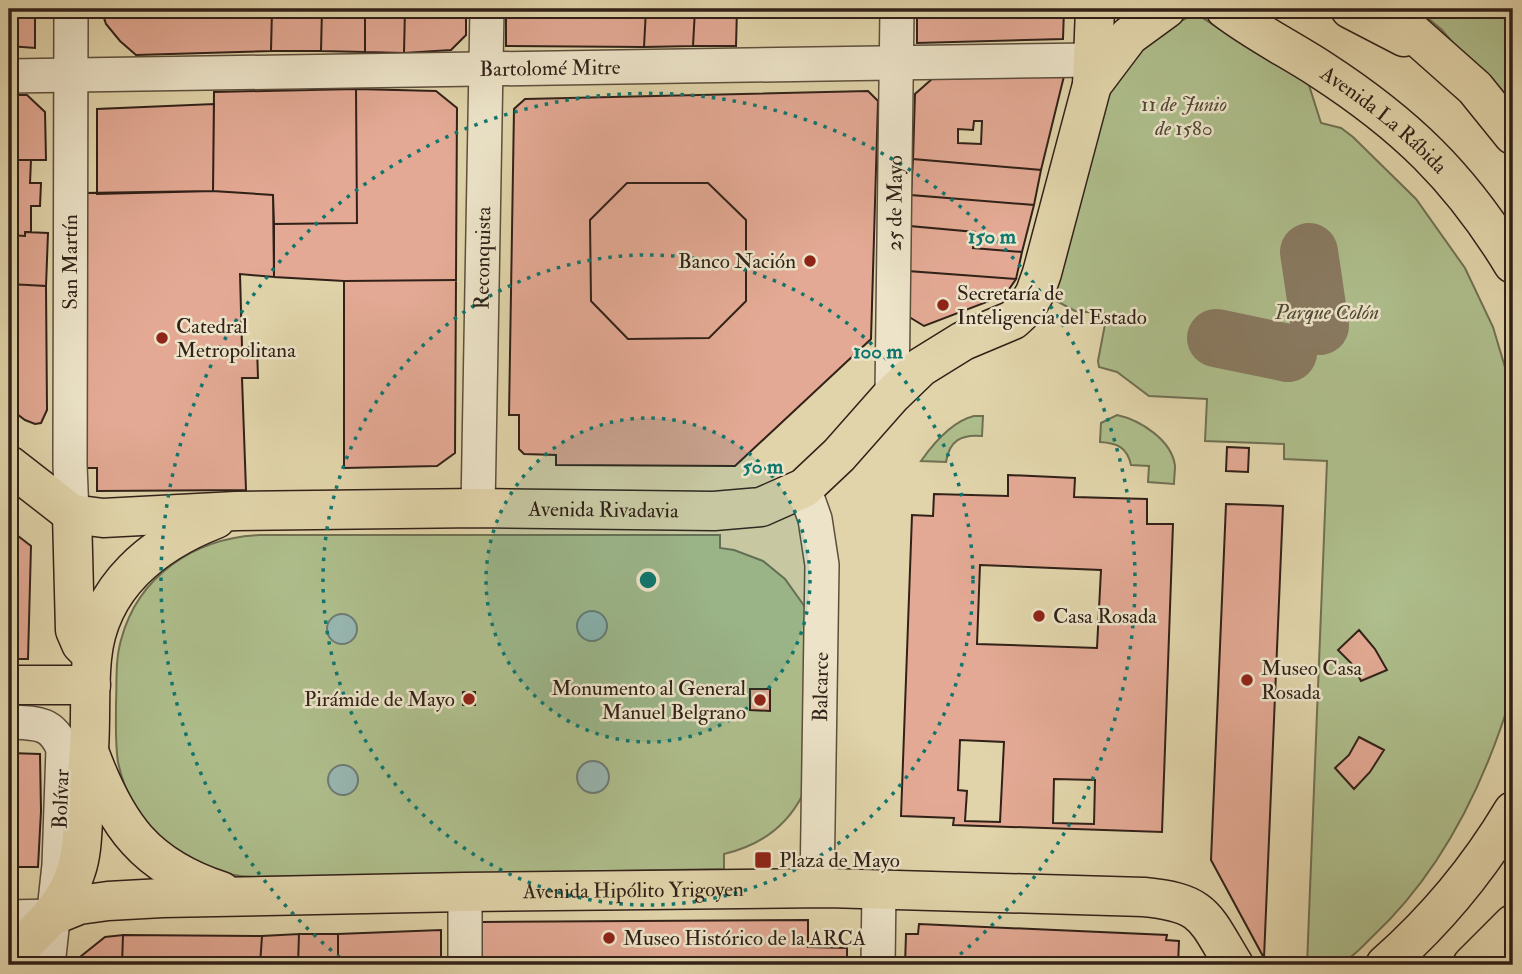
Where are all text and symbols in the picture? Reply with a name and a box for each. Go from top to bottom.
street label: Bartolomé Mitre [479,53,621,83]
street label: Avenida La Rábida [1315,59,1454,180]
park label: 11 de Junio de 1580 [1141,91,1227,142]
street label: 25 de Mayo [880,155,909,251]
street label: Reconquista [468,206,497,310]
street label: San Martín [57,214,84,310]
text: 150 m [968,223,1017,250]
place label: Banco Nación [678,248,796,275]
marker: Banco Nación [802,253,818,269]
place label: Secretaría de Inteligencia del Estado [957,280,1147,331]
marker: Secretaría de Inteligencia del Estado [935,297,951,313]
park label: Parque Colón [1274,299,1379,326]
place label: Catedral Metropolitana [176,313,296,364]
marker: Catedral Metropolitana [154,330,170,346]
text: 100 m [853,338,904,365]
text: 50 m [743,453,784,480]
street label: Avenida Rivadavia [527,495,679,524]
centre of rings [636,568,660,592]
place label: Casa Rosada [1053,603,1157,630]
marker: Casa Rosada [1031,608,1047,624]
street label: Balcarce [807,652,835,722]
place label: Museo Casa Rosada [1261,655,1362,706]
marker: Museo Casa Rosada [1239,672,1255,688]
place label: Monumento al General Manuel Belgrano [551,675,747,726]
place label: Pirámide de Mayo [304,686,455,713]
marker: Pirámide de Mayo [461,691,477,707]
marker: Monumento al General Manuel Belgrano [752,692,768,708]
street label: Bolívar [46,768,76,829]
place label: Plaza de Mayo [779,847,900,874]
marker: Plaza de Mayo [753,850,773,870]
street label: Avenida Hipólito Yrigoyen [522,875,744,905]
place label: Museo Histórico de la ARCA [623,925,866,952]
marker: Museo Histórico de la ARCA [601,930,617,946]

